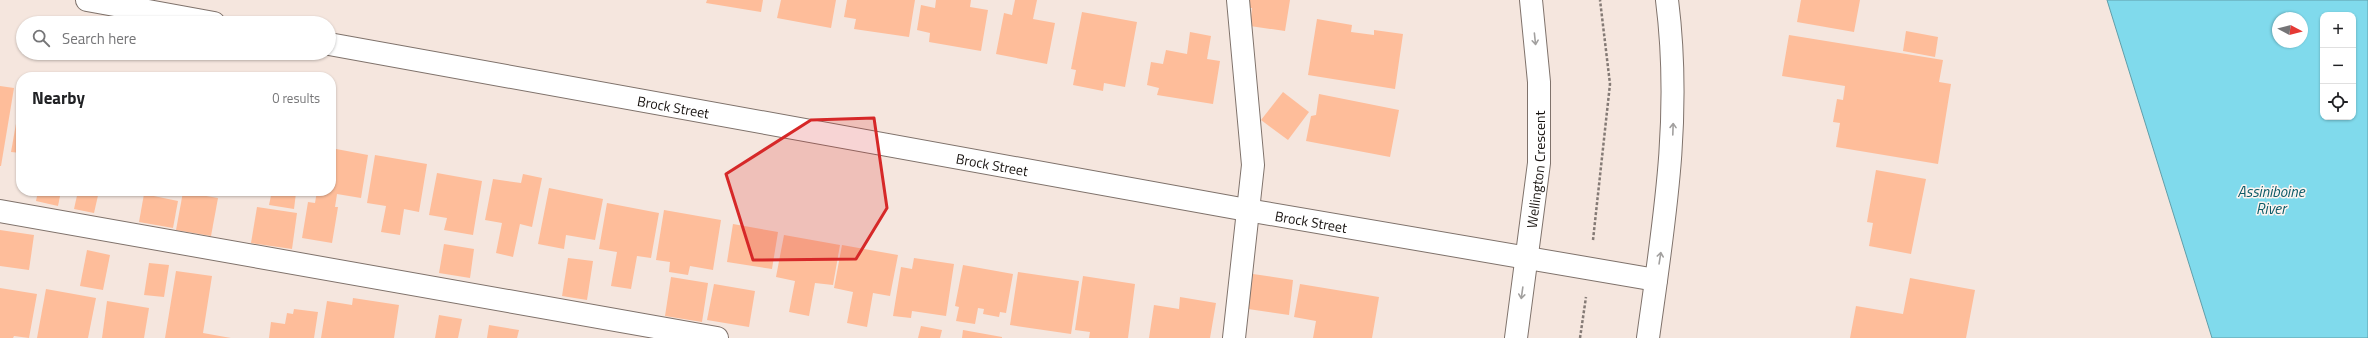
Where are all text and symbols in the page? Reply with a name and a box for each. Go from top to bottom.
north arrow [2272,12,2308,48]
map controls [2320,12,2356,120]
button: + [2320,12,2356,48]
search box [16,16,336,60]
icon: search [30,27,52,49]
text: Search here [62,27,136,50]
one-way arrow [1531,32,1538,45]
button: − [2320,48,2356,84]
button: locate [2320,84,2356,120]
text: Nearby [32,85,85,111]
text: 0 results [272,88,320,108]
street label: Brock Street [636,89,711,123]
street label: Wellington Crescent [1520,111,1550,229]
one-way arrow [1669,123,1677,136]
street label: Brock Street [955,147,1030,181]
water label: Assiniboine River [2237,180,2306,220]
street label: Brock Street [1274,204,1349,237]
one-way arrow [1656,252,1664,265]
one-way arrow [1518,287,1526,300]

